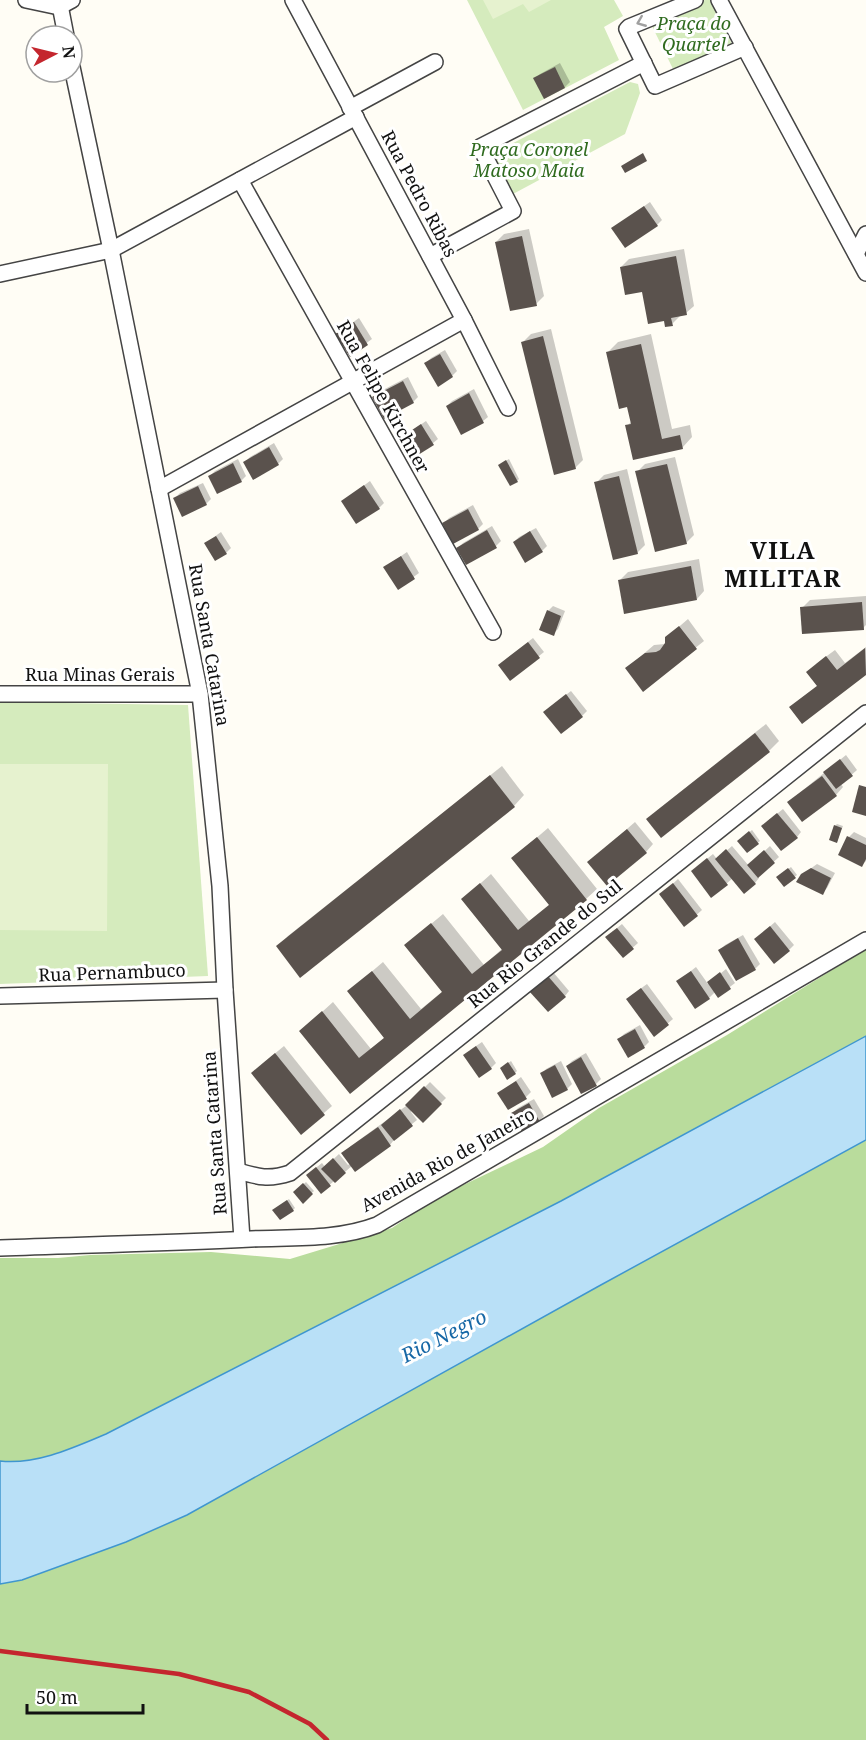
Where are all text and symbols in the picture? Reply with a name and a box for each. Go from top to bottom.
park label: Praça do Quartel [656,11,731,56]
one-way arrow [637,15,648,27]
north arrow [24,24,84,84]
text: N [57,45,81,60]
street label: Rua Pedro Ribas [376,126,463,261]
park label: Praça Coronel Matoso Maia [469,137,589,182]
street label: Rua Felipe Kirchner [332,316,436,478]
district label: VILA MILITAR [724,533,842,594]
street label: Rua Santa Catarina [184,562,236,728]
street label: Rua Minas Gerais [25,662,175,686]
street label: Rua Rio Grande do Sul [462,873,627,1013]
street label: Rua Pernambuco [38,957,186,987]
street label: Rua Santa Catarina [196,1050,232,1216]
street label: Avenida Rio de Janeiro [356,1101,539,1217]
water label: Rio Negro [395,1302,491,1369]
scale bar [27,1677,142,1715]
text: 50 m [36,1685,78,1709]

